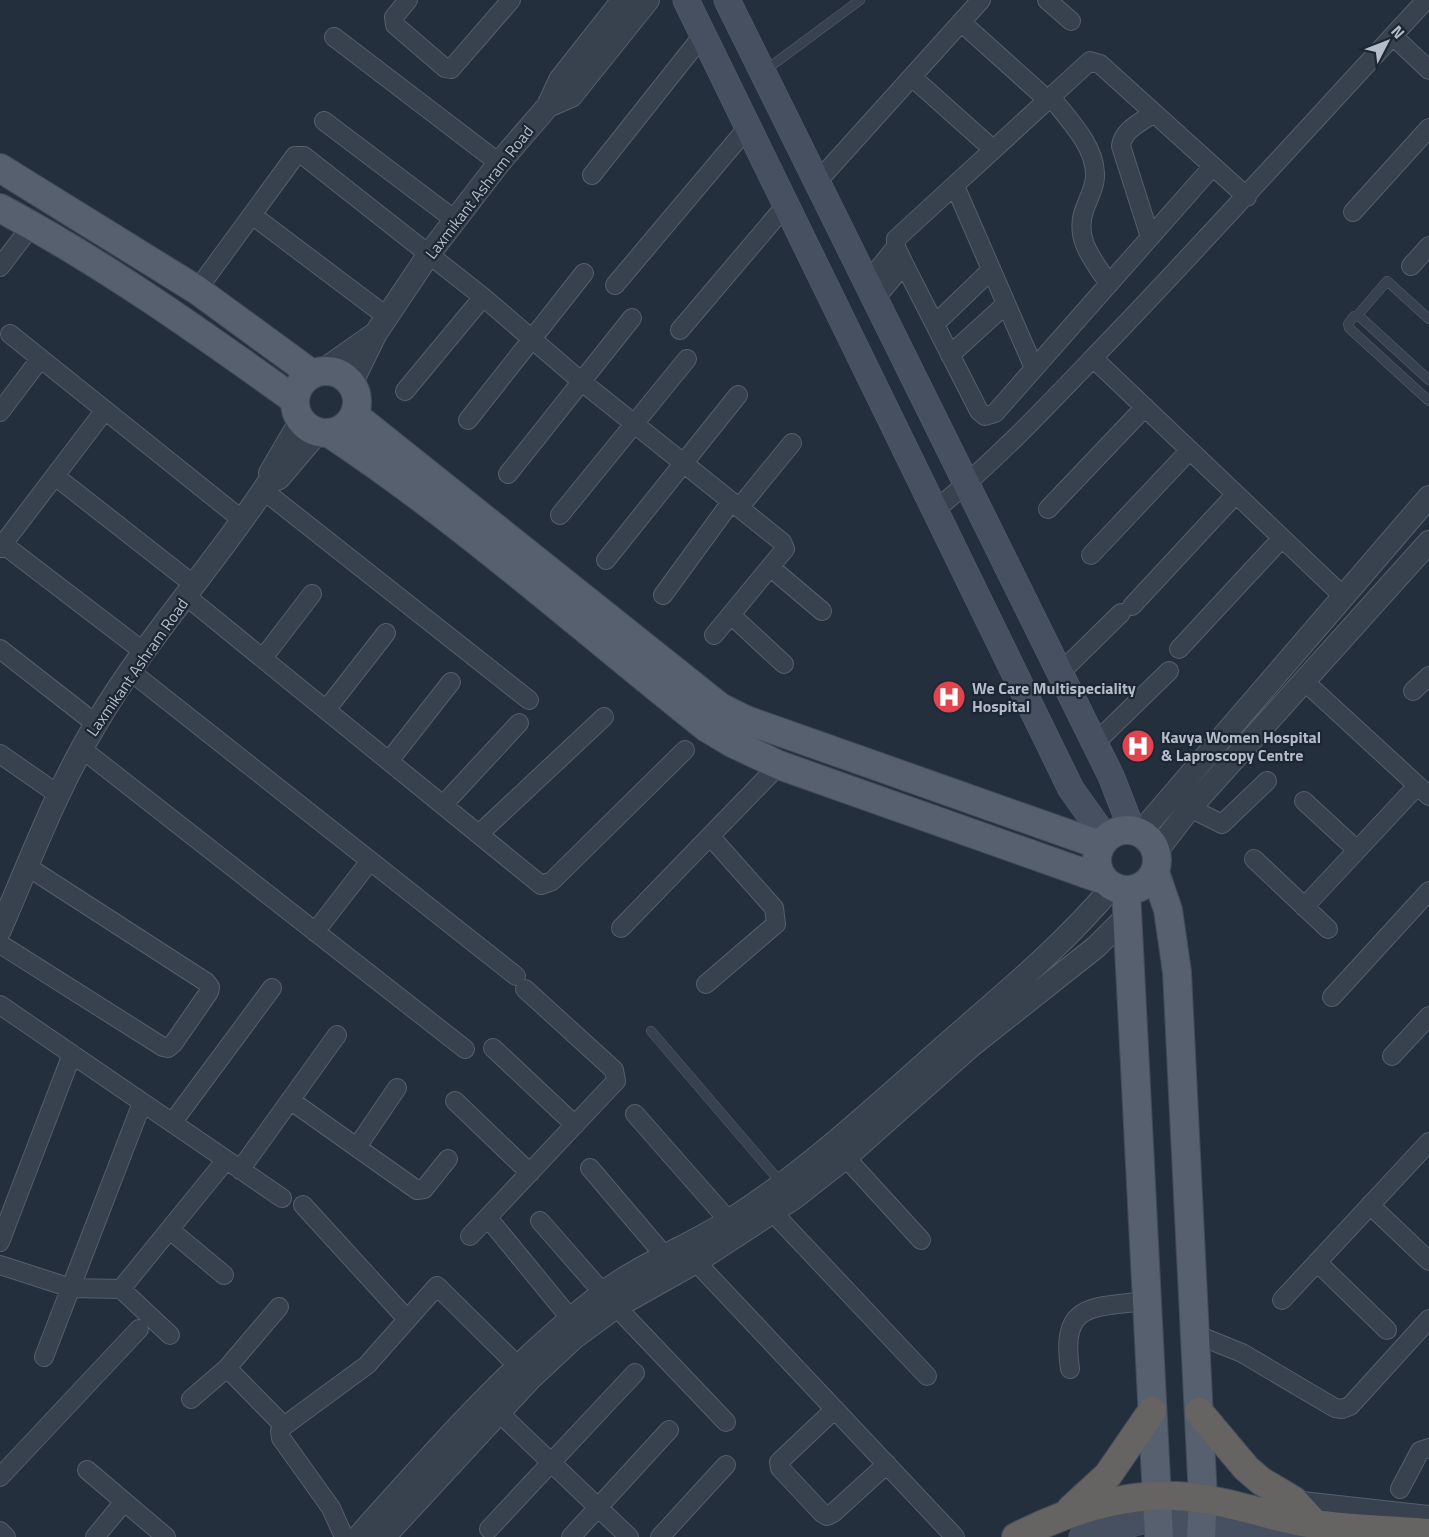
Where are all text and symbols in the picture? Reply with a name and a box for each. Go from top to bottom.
north arrow [1357,12,1417,72]
text: N [1386,20,1411,44]
street label: Laxmikant Ashram Road [419,120,539,264]
street label: Laxmikant Ashram Road [80,593,194,741]
place label: We Care Multispeciality Hospital [972,676,1136,718]
hospital icon: We Care Multispeciality Hospital [931,679,967,715]
place label: Kavya Women Hospital & Laproscopy Centre [1161,725,1321,767]
hospital icon: Kavya Women Hospital & Laproscopy Centre [1120,728,1156,764]

